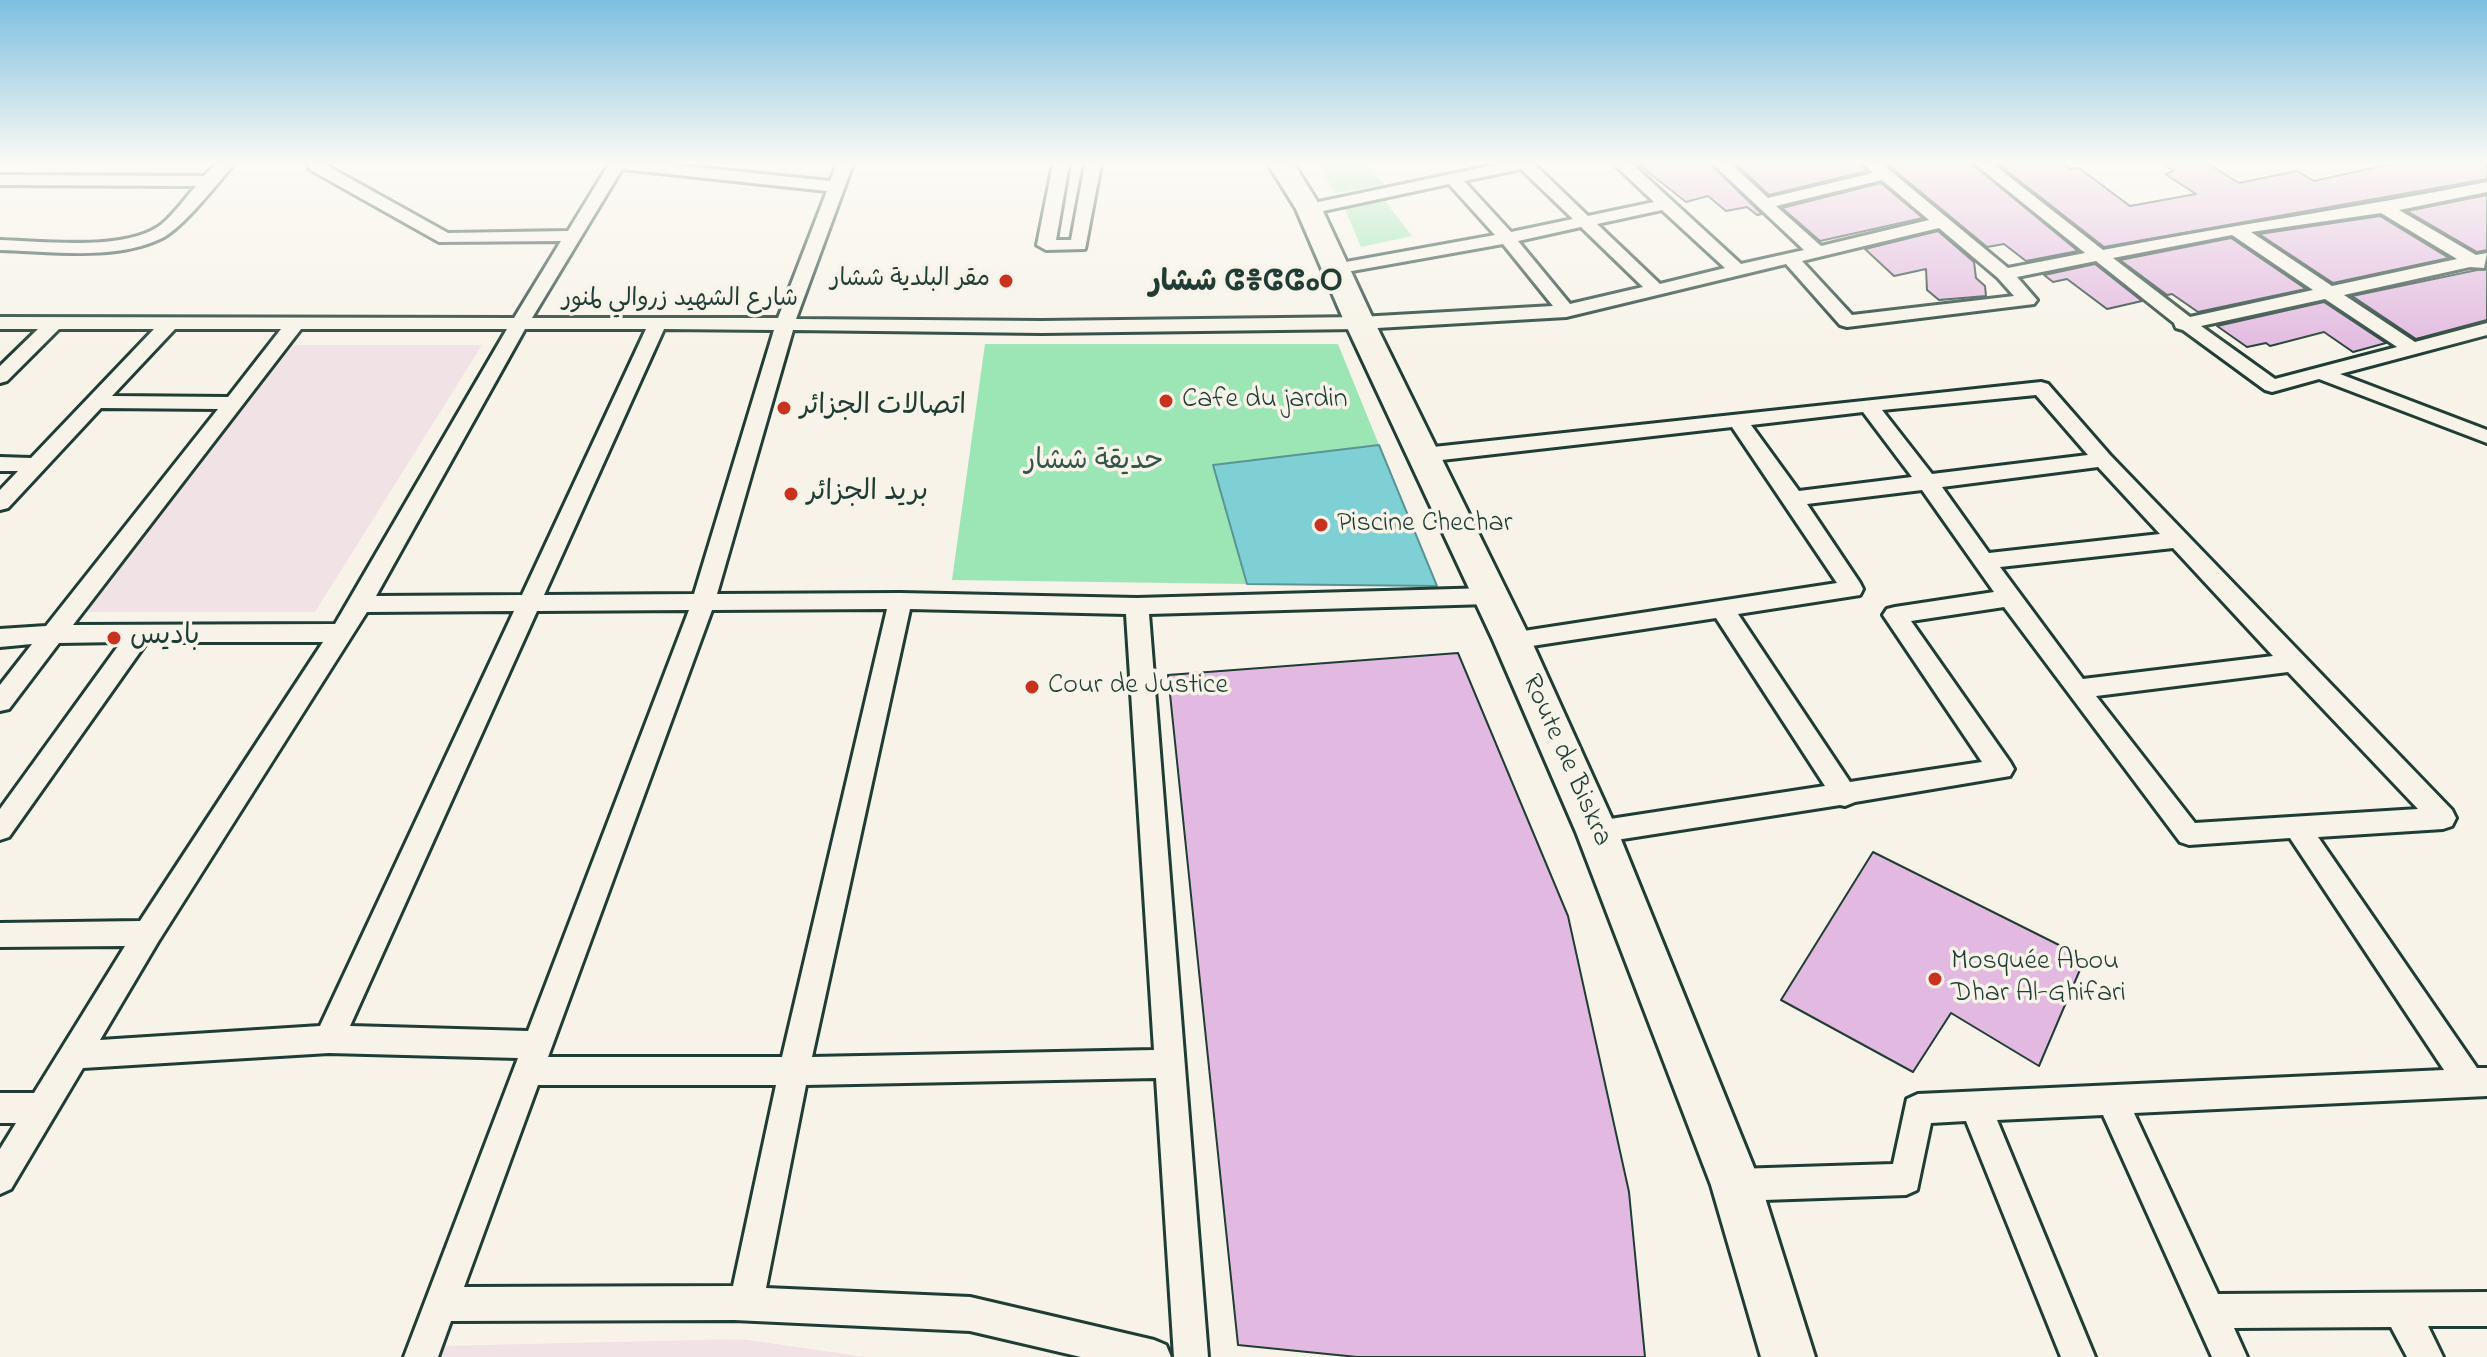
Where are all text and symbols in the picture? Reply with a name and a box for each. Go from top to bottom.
place label: مقر البلدية ششار [830,267,990,295]
district label: ششار ⵛⴻⵛⵛⴰⵔ [1149,267,1343,303]
marker: مقر البلدية ششار [997,272,1015,290]
street label: شارع الشهيد زروالي لمنور [562,287,798,315]
place label: Cafe du jardin [1182,384,1348,418]
place label: اتصالات الجزائر [800,391,966,425]
marker: Cafe du jardin [1157,392,1175,410]
marker: اتصالات الجزائر [775,399,793,417]
park label: حديقة ششار [1025,446,1163,480]
place label: بريد الجزائر [807,477,928,511]
marker: بريد الجزائر [782,485,800,503]
place label: Piscine Chechar [1337,508,1512,542]
marker: Piscine Chechar [1312,516,1330,534]
place label: باديس [130,621,200,655]
marker: باديس [105,629,123,647]
place label: Cour de Justice [1048,670,1228,704]
street label: Route de Biskra [1512,670,1618,852]
marker: Cour de Justice [1023,678,1041,696]
place label: Mosquée Abou Dhar Al-Ghifari [1951,946,2126,1012]
marker: Mosquée Abou Dhar Al-Ghifari [1926,970,1944,988]

